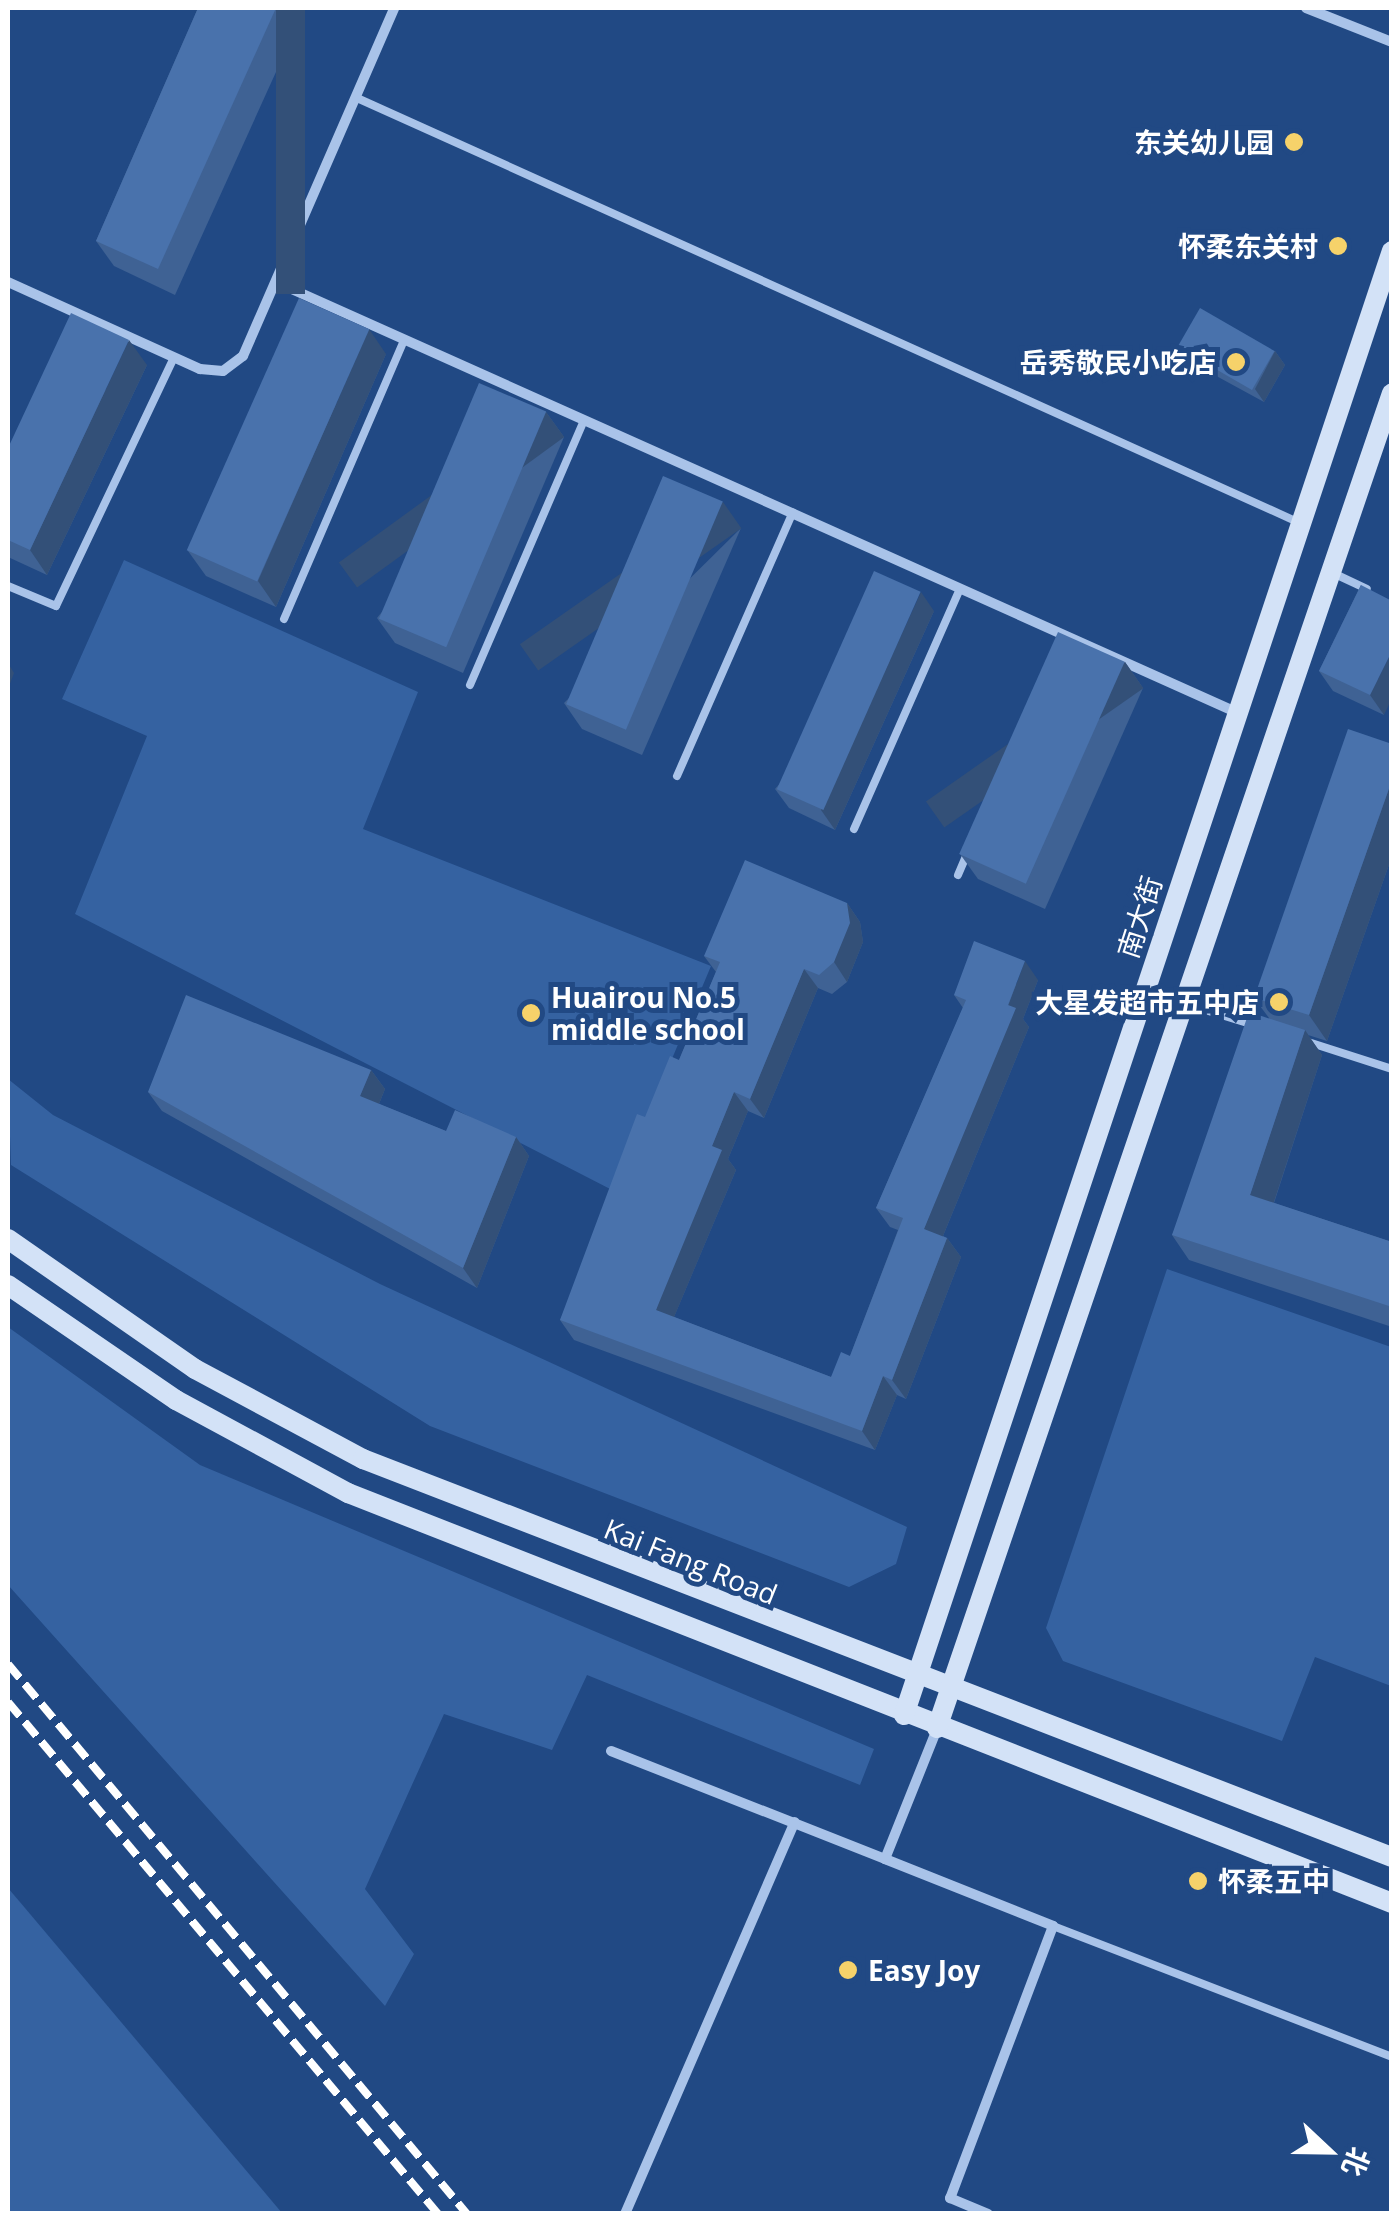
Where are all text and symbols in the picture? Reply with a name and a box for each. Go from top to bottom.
place label: 东关幼儿园 [1134,125,1274,159]
marker: 东关幼儿园 [1283,131,1305,153]
place label: 怀柔东关村 [1178,229,1318,263]
marker: 怀柔东关村 [1327,235,1349,257]
place label: 岳秀敬民小吃店 [1020,345,1216,379]
marker: 岳秀敬民小吃店 [1225,351,1247,373]
street label: 南大街 [1110,872,1168,962]
place label: Huairou No.5 middle school [551,980,745,1046]
place label: 大星发超市五中店 [1035,985,1259,1019]
marker: 大星发超市五中店 [1268,991,1290,1013]
marker: Huairou No.5 middle school [520,1002,542,1024]
street label: Kai Fang Road [600,1511,782,1611]
place label: 怀柔五中 [1218,1864,1330,1898]
marker: 怀柔五中 [1187,1870,1209,1892]
place label: Easy Joy [868,1953,980,1987]
marker: Easy Joy [837,1959,859,1981]
north arrow [1279,2101,1379,2201]
text: 北 [1334,2142,1380,2182]

